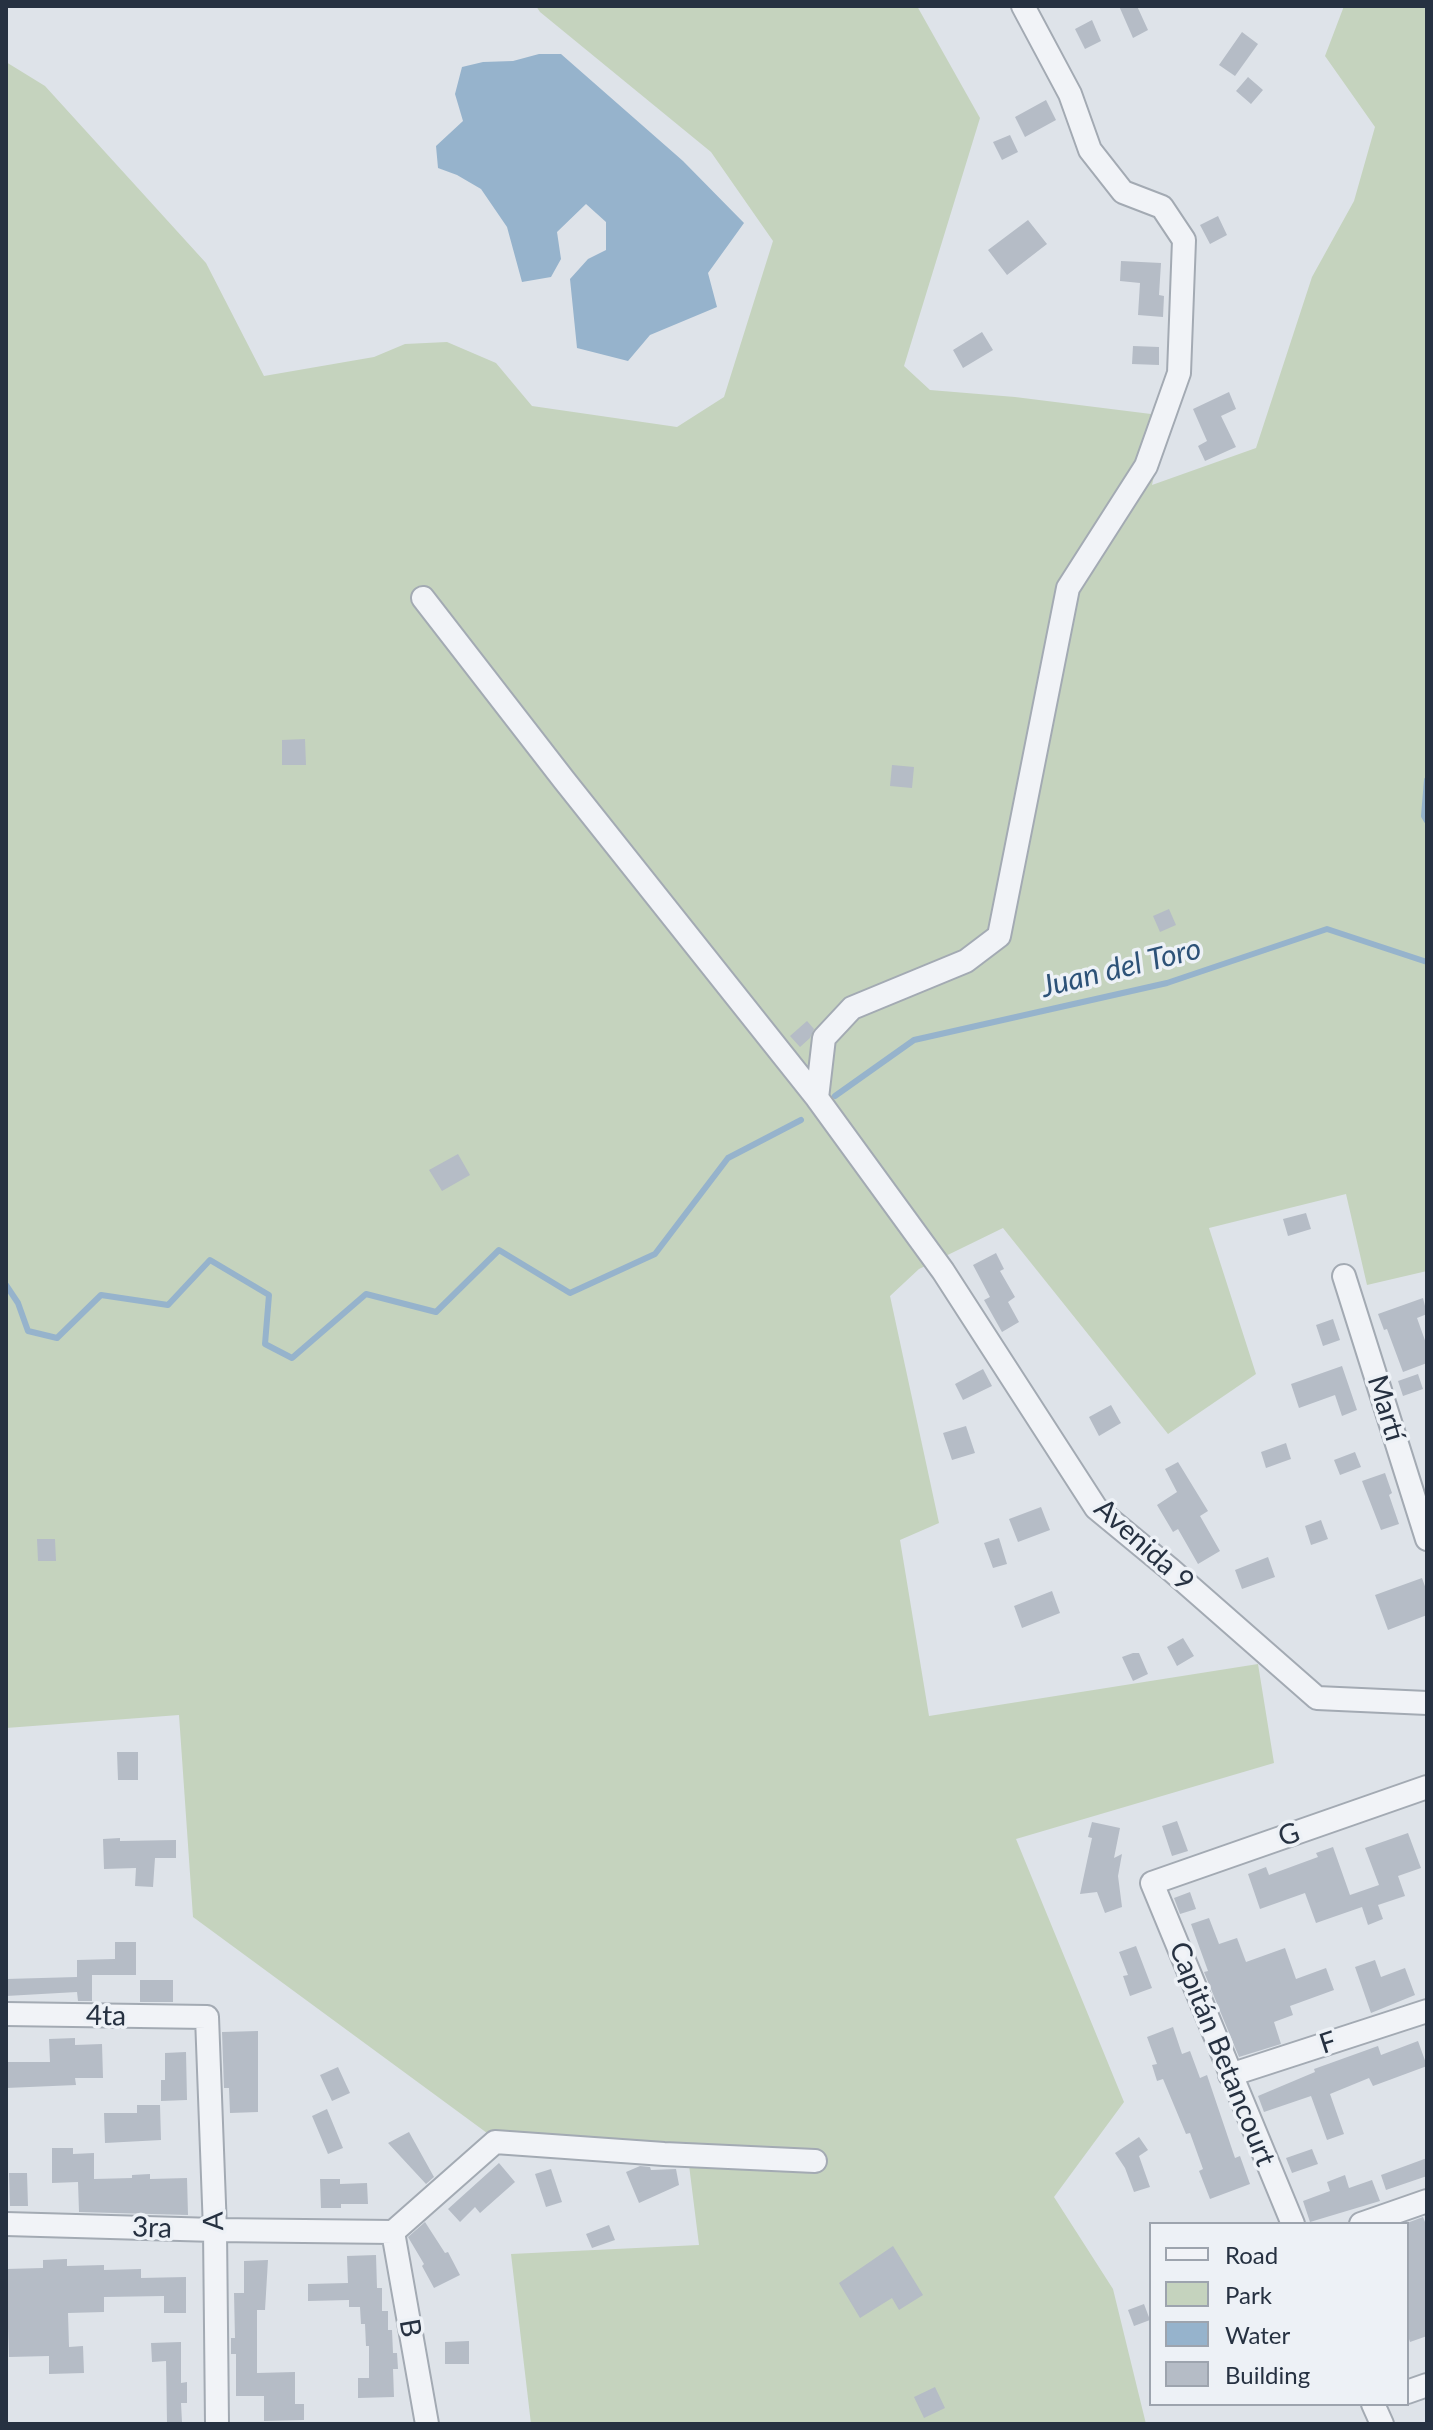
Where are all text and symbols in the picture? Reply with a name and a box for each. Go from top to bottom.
water label: Juan del Toro [1037,931,1205,1005]
street label: Martí [1360,1371,1412,1445]
street label: Avenida 9 [1087,1492,1201,1598]
street label: G [1274,1816,1304,1854]
street label: Capitán Betancourt [1162,1937,1282,2171]
street label: 4ta [86,1999,126,2033]
street label: F [1315,2025,1341,2061]
street label: 3ra [131,2211,173,2245]
street label: A [197,2211,231,2231]
legend [1149,2222,1409,2406]
text: Road [1225,2240,1278,2269]
text: Park [1225,2280,1272,2309]
street label: B [392,2316,428,2340]
text: Water [1225,2320,1290,2349]
text: Building [1225,2360,1310,2389]

